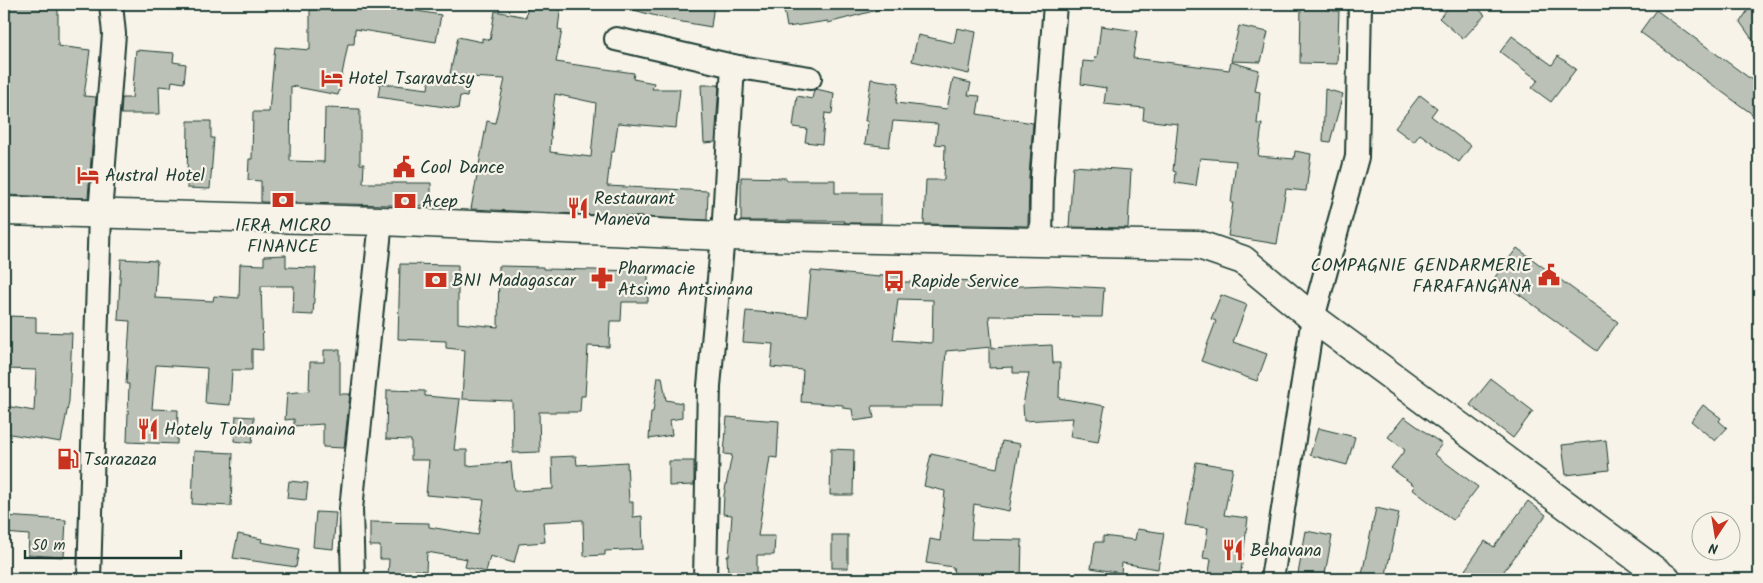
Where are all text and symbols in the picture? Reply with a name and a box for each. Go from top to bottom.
hotel icon: Hotel Tsaravatsy [319,65,345,91]
place label: Hotel Tsaravatsy [348,65,475,94]
public building icon: Cool Dance [391,154,417,180]
place label: Cool Dance [420,154,504,183]
hotel icon: Austral Hotel [75,162,101,188]
place label: Austral Hotel [105,162,206,191]
place label: Restaurant Maneva [594,185,676,235]
bank icon: IFRA MICRO FINANCE [270,187,296,213]
bank icon: Acep [392,188,418,214]
place label: Acep [422,188,458,217]
restaurant icon: Restaurant Maneva [565,195,591,221]
place label: IFRA MICRO FINANCE [235,212,331,262]
place label: COMPAGNIE GENDARMERIE FARAFANGANA [1311,252,1532,302]
place label: Pharmacie Atsimo Antsinana [618,255,753,305]
public building icon: COMPAGNIE GENDARMERIE FARAFANGANA [1536,262,1562,288]
pharmacy icon: Pharmacie Atsimo Antsinana [589,265,615,291]
bank icon: BNI Madagascar [423,267,449,293]
place label: BNI Madagascar [452,267,577,296]
bus stop icon: Rapide Service [881,268,907,294]
place label: Rapide Service [911,268,1019,297]
restaurant icon: Hotely Tohanaina [135,416,161,442]
place label: Hotely Tohanaina [164,416,296,445]
fuel station icon: Tsarazaza [55,446,81,472]
place label: Tsarazaza [84,446,157,475]
north arrow [1690,510,1740,560]
scale bar [25,528,181,560]
text: 50 m [32,534,66,558]
text: N [1707,536,1720,559]
restaurant icon: Behavana [1220,537,1246,563]
place label: Behavana [1250,537,1322,566]

